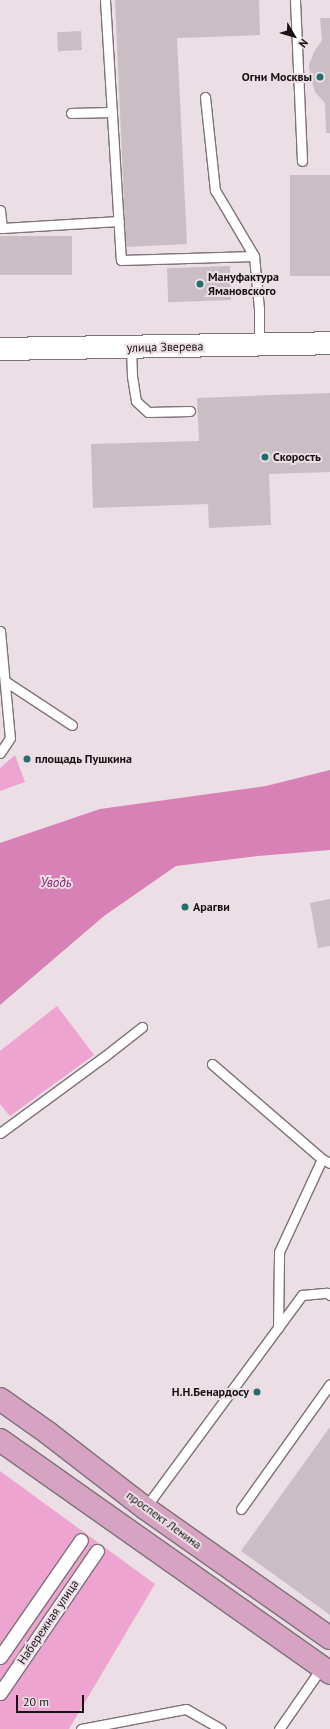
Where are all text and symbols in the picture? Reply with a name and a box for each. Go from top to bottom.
north arrow [274,16,314,56]
text: N [296,36,311,51]
place label: Огни Москвы [242,70,312,84]
marker: Огни Москвы [315,72,325,82]
place label: Мануфактура Ямановского [208,270,279,298]
marker: Мануфактура Ямановского [195,279,205,289]
street label: улица Зверева [126,339,204,355]
place label: Скорость [273,450,321,464]
marker: Скорость [260,452,270,462]
place label: площадь Пушкина [35,752,132,766]
marker: площадь Пушкина [22,754,32,764]
water label: Уводь [41,875,71,891]
place label: Арагви [193,900,230,914]
marker: Арагви [180,902,190,912]
place label: Н.Н.Бенардосу [172,1385,249,1399]
marker: Н.Н.Бенардосу [252,1387,262,1397]
street label: проспект Ленина [123,1488,205,1552]
street label: Набережная улица [14,1577,82,1667]
scale bar [18,1687,86,1713]
text: 20 m [23,1694,49,1709]

